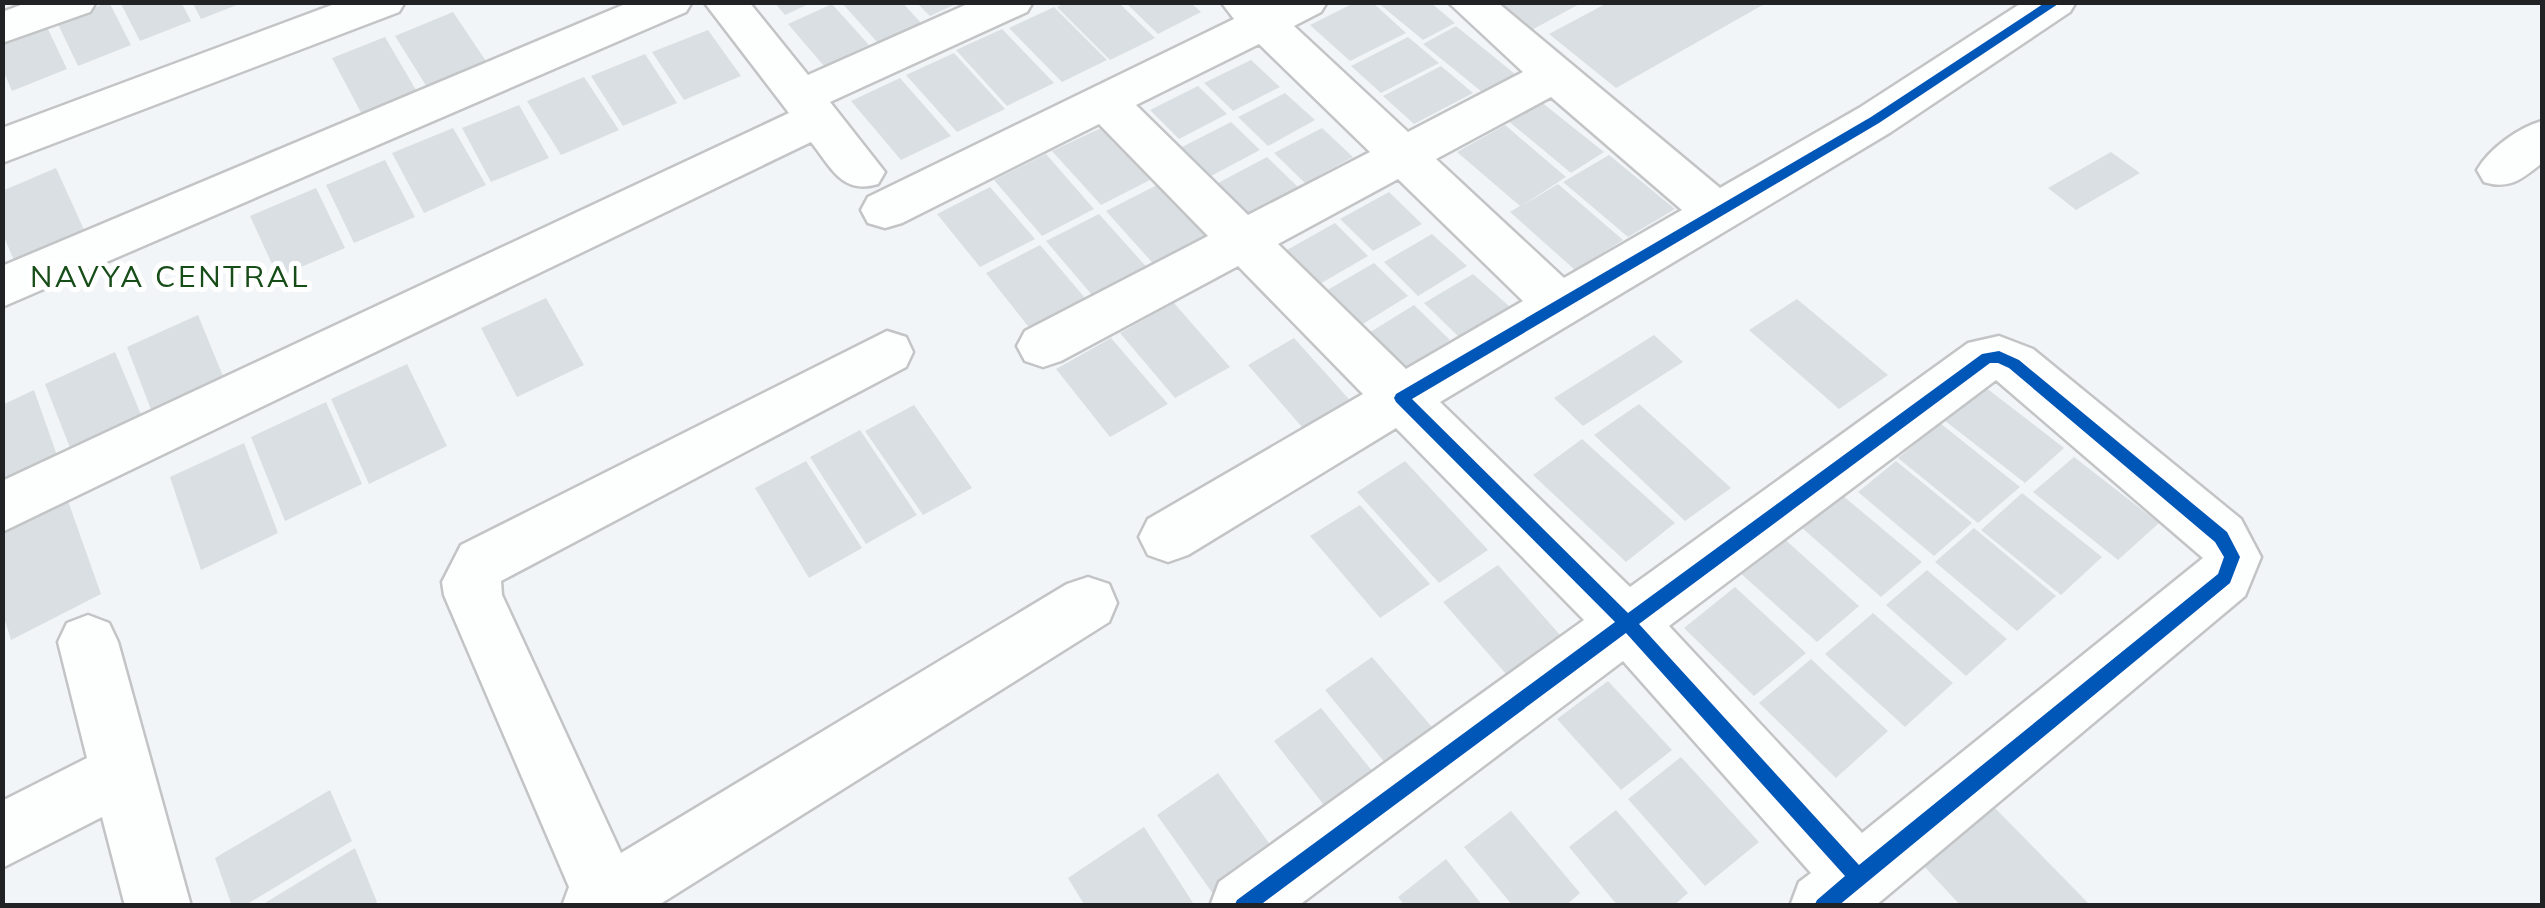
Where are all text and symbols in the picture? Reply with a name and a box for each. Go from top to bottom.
district label: NAVYA CENTRAL [30,257,310,295]

